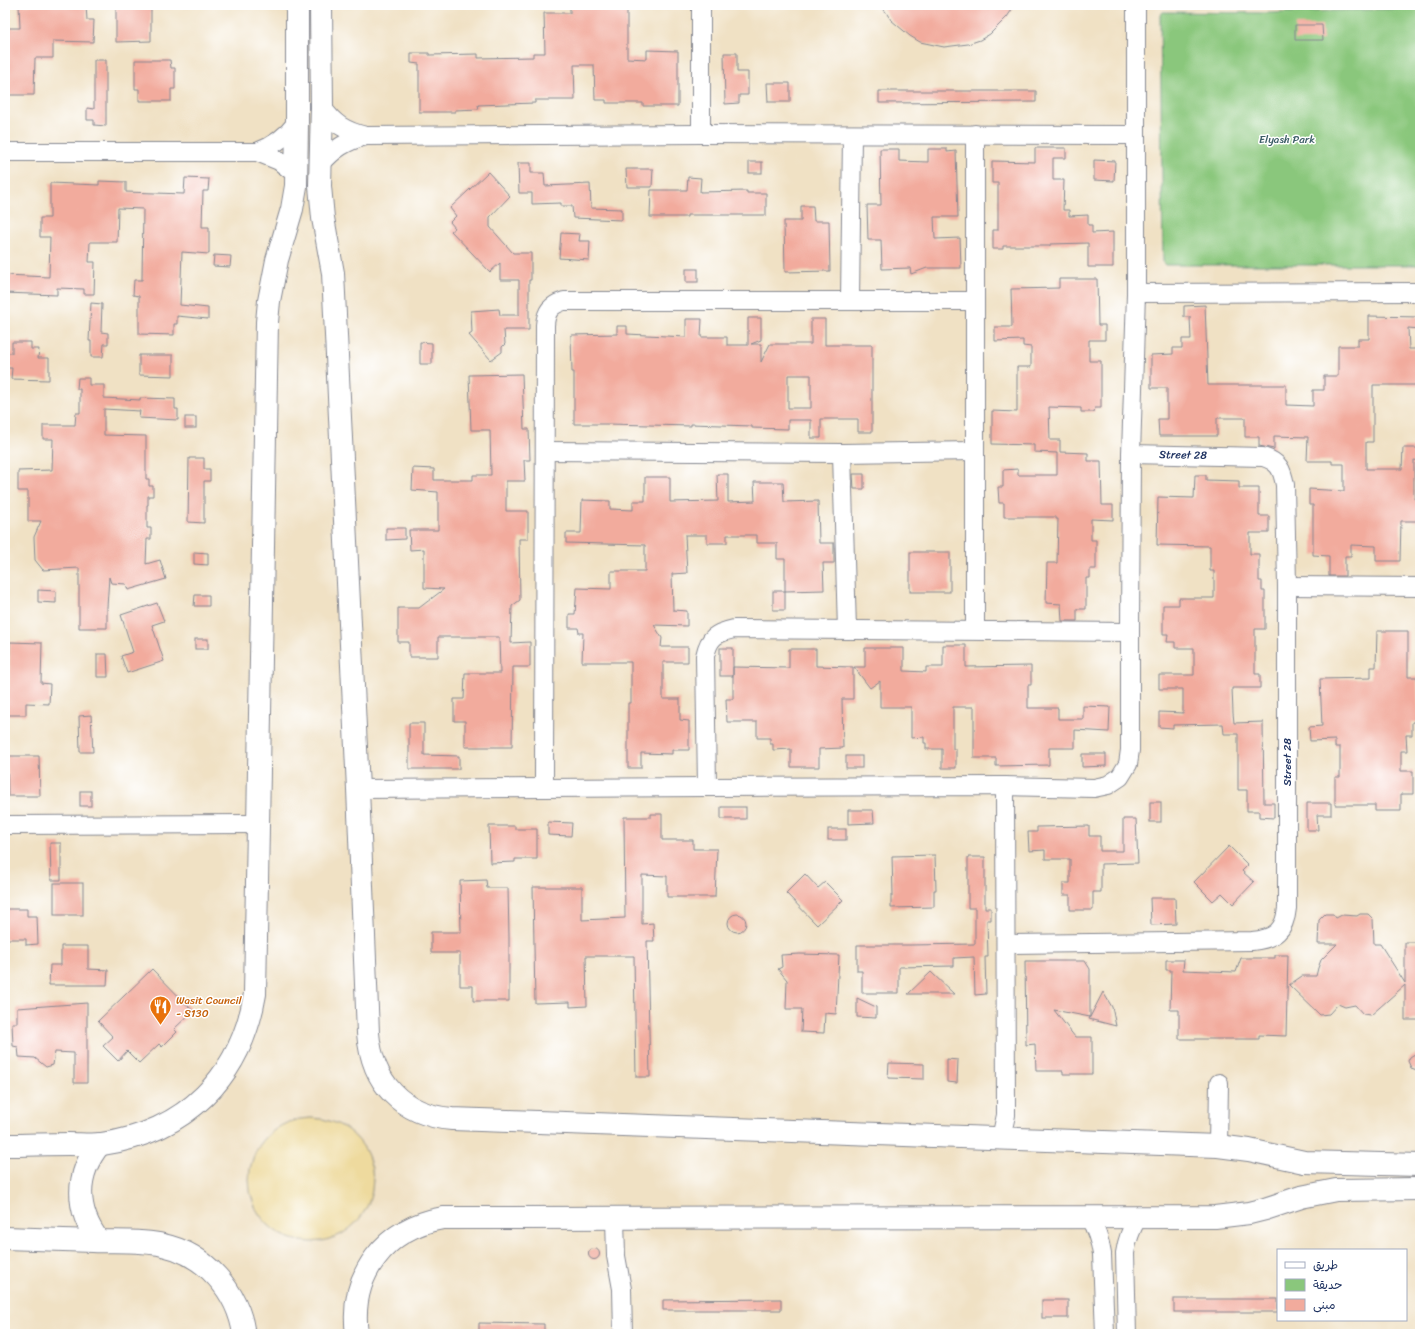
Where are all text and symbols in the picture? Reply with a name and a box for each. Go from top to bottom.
park label: Elyash Park [1259,130,1315,149]
street label: Street 28 [1159,445,1207,465]
street label: Street 28 [1278,738,1297,786]
place label: Wasit Council - S130 [176,991,242,1023]
restaurant icon: Wasit Council - S130 [147,993,173,1026]
legend [1277,1249,1407,1321]
text: طريق [1313,1254,1338,1276]
text: حديقة [1313,1274,1342,1296]
text: مبنى [1313,1294,1336,1316]

